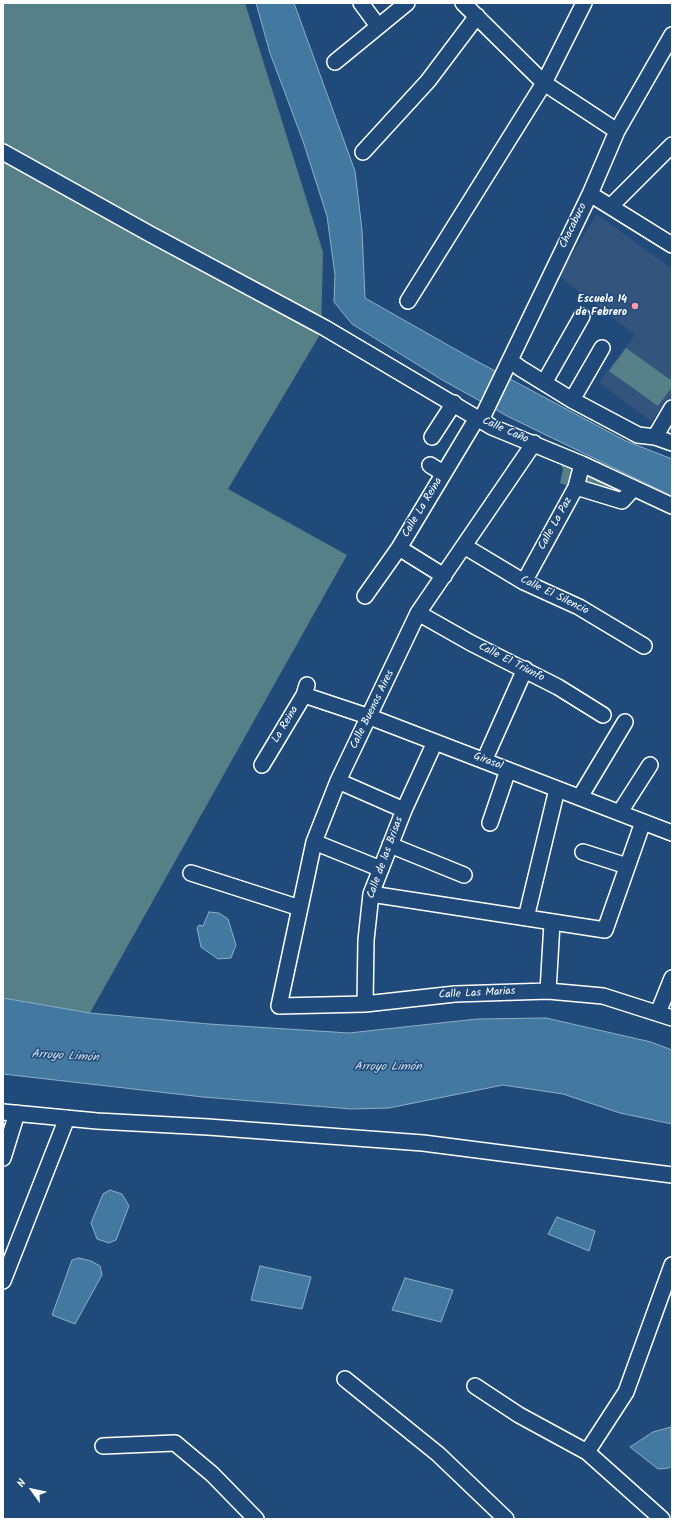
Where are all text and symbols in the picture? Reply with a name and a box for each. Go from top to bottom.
street label: Chacabuco [557,201,591,251]
place label: Escuela 14 de Febrero [576,293,627,319]
marker: Escuela 14 de Febrero [630,301,640,311]
street label: Calle Caño [480,415,530,447]
street label: Calle La Reina [400,476,446,540]
street label: Calle La Paz [536,495,576,553]
street label: Calle El Silencio [518,574,590,618]
street label: Calle El Triunfo [476,641,546,685]
street label: Calle Buenos Aires [348,668,398,752]
street label: La Reina [270,704,302,746]
street label: Girasol [471,750,505,774]
street label: Calle de las Brisas [365,815,407,901]
street label: Calle Las Marias [438,985,516,1003]
water label: Arroyo Limón [31,1048,99,1066]
water label: Arroyo Limón [354,1061,422,1075]
north arrow [12,1470,52,1510]
text: N [12,1476,31,1491]

